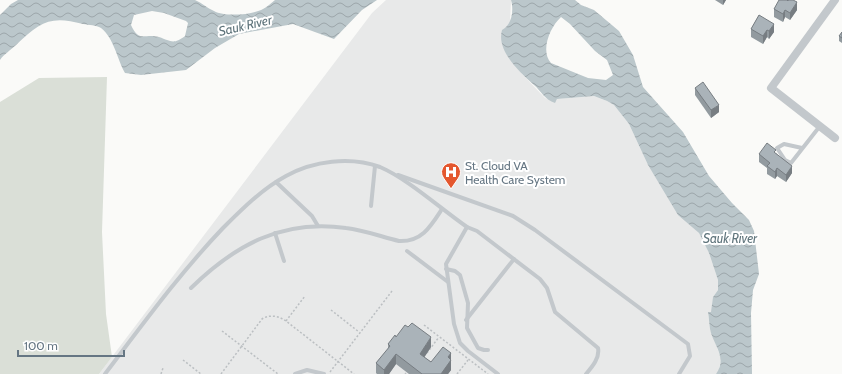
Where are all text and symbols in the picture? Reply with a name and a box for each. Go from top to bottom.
water label: Sauk River [217,11,274,39]
place label: St. Cloud VA Health Care System [465,158,565,187]
hospital icon: St. Cloud VA Health Care System [440,161,462,189]
water label: Sauk River [703,230,758,246]
scale bar [18,332,124,358]
text: 100 m [24,338,58,353]

